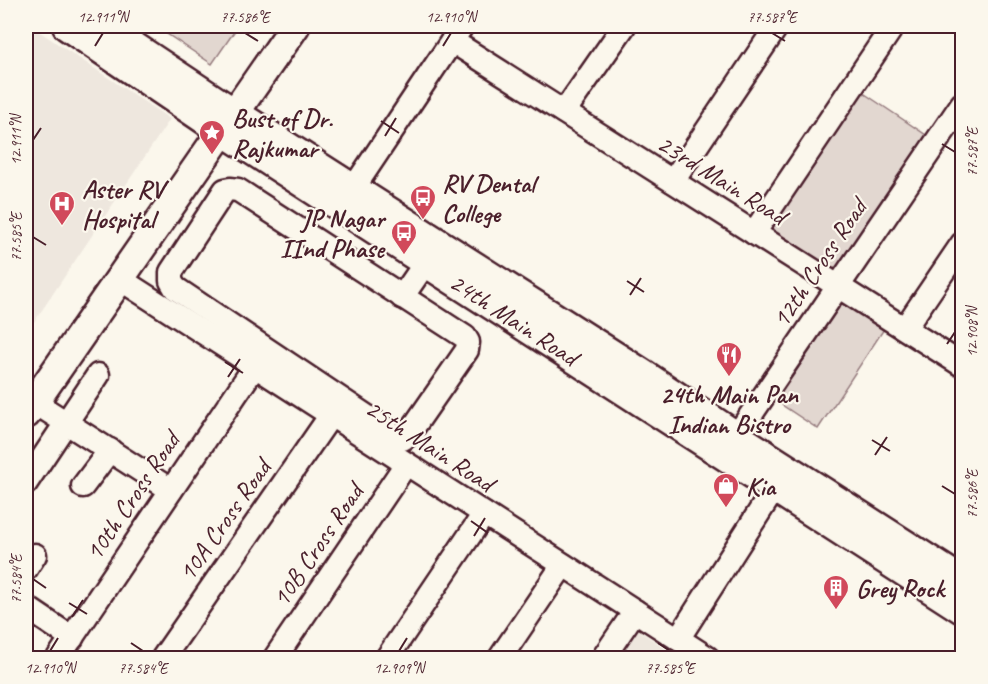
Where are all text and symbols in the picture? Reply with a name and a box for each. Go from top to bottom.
text: 12.911°N [78,8,131,27]
text: 77.586°E [221,8,272,27]
text: 12.910°N [426,8,479,27]
text: 77.587°E [748,8,799,27]
place label: Bust of Dr. Rajkumar [232,102,334,165]
text: 12.911°N [7,112,26,165]
place icon: Bust of Dr. Rajkumar [197,118,227,156]
text: 77.587°E [963,125,982,176]
street label: 23rd Main Road [651,127,796,234]
place label: RV Dental College [442,167,540,230]
place label: Aster RV Hospital [82,173,170,236]
bus stop icon: RV Dental College [408,183,438,221]
hospital icon: Aster RV Hospital [47,189,77,227]
street label: 12th Cross Road [764,190,877,334]
place label: JP Nagar IInd Phase [280,202,387,265]
text: 77.585°E [7,210,26,261]
bus stop icon: JP Nagar IInd Phase [389,218,419,256]
street label: 24th Main Road [443,266,587,375]
text: 12.908°N [963,304,982,357]
restaurant icon: 24th Main Pan Indian Bistro [714,340,744,378]
place label: 24th Main Pan Indian Bistro [660,378,799,441]
street label: 25th Main Road [359,392,503,501]
street label: 10th Cross Road [77,423,190,567]
street label: 10A Cross Road [171,450,280,587]
text: 77.586°E [963,467,982,518]
place label: Kia [746,470,778,503]
shop icon: Kia [711,471,741,509]
street label: 10B Cross Road [264,474,373,613]
text: 77.584°E [7,552,26,603]
place label: Grey Rock [856,572,946,605]
building icon: Grey Rock [821,573,851,611]
text: 12.910°N [25,659,78,678]
text: 77.584°E [119,659,170,678]
text: 12.909°N [374,659,427,678]
text: 77.585°E [646,659,697,678]

